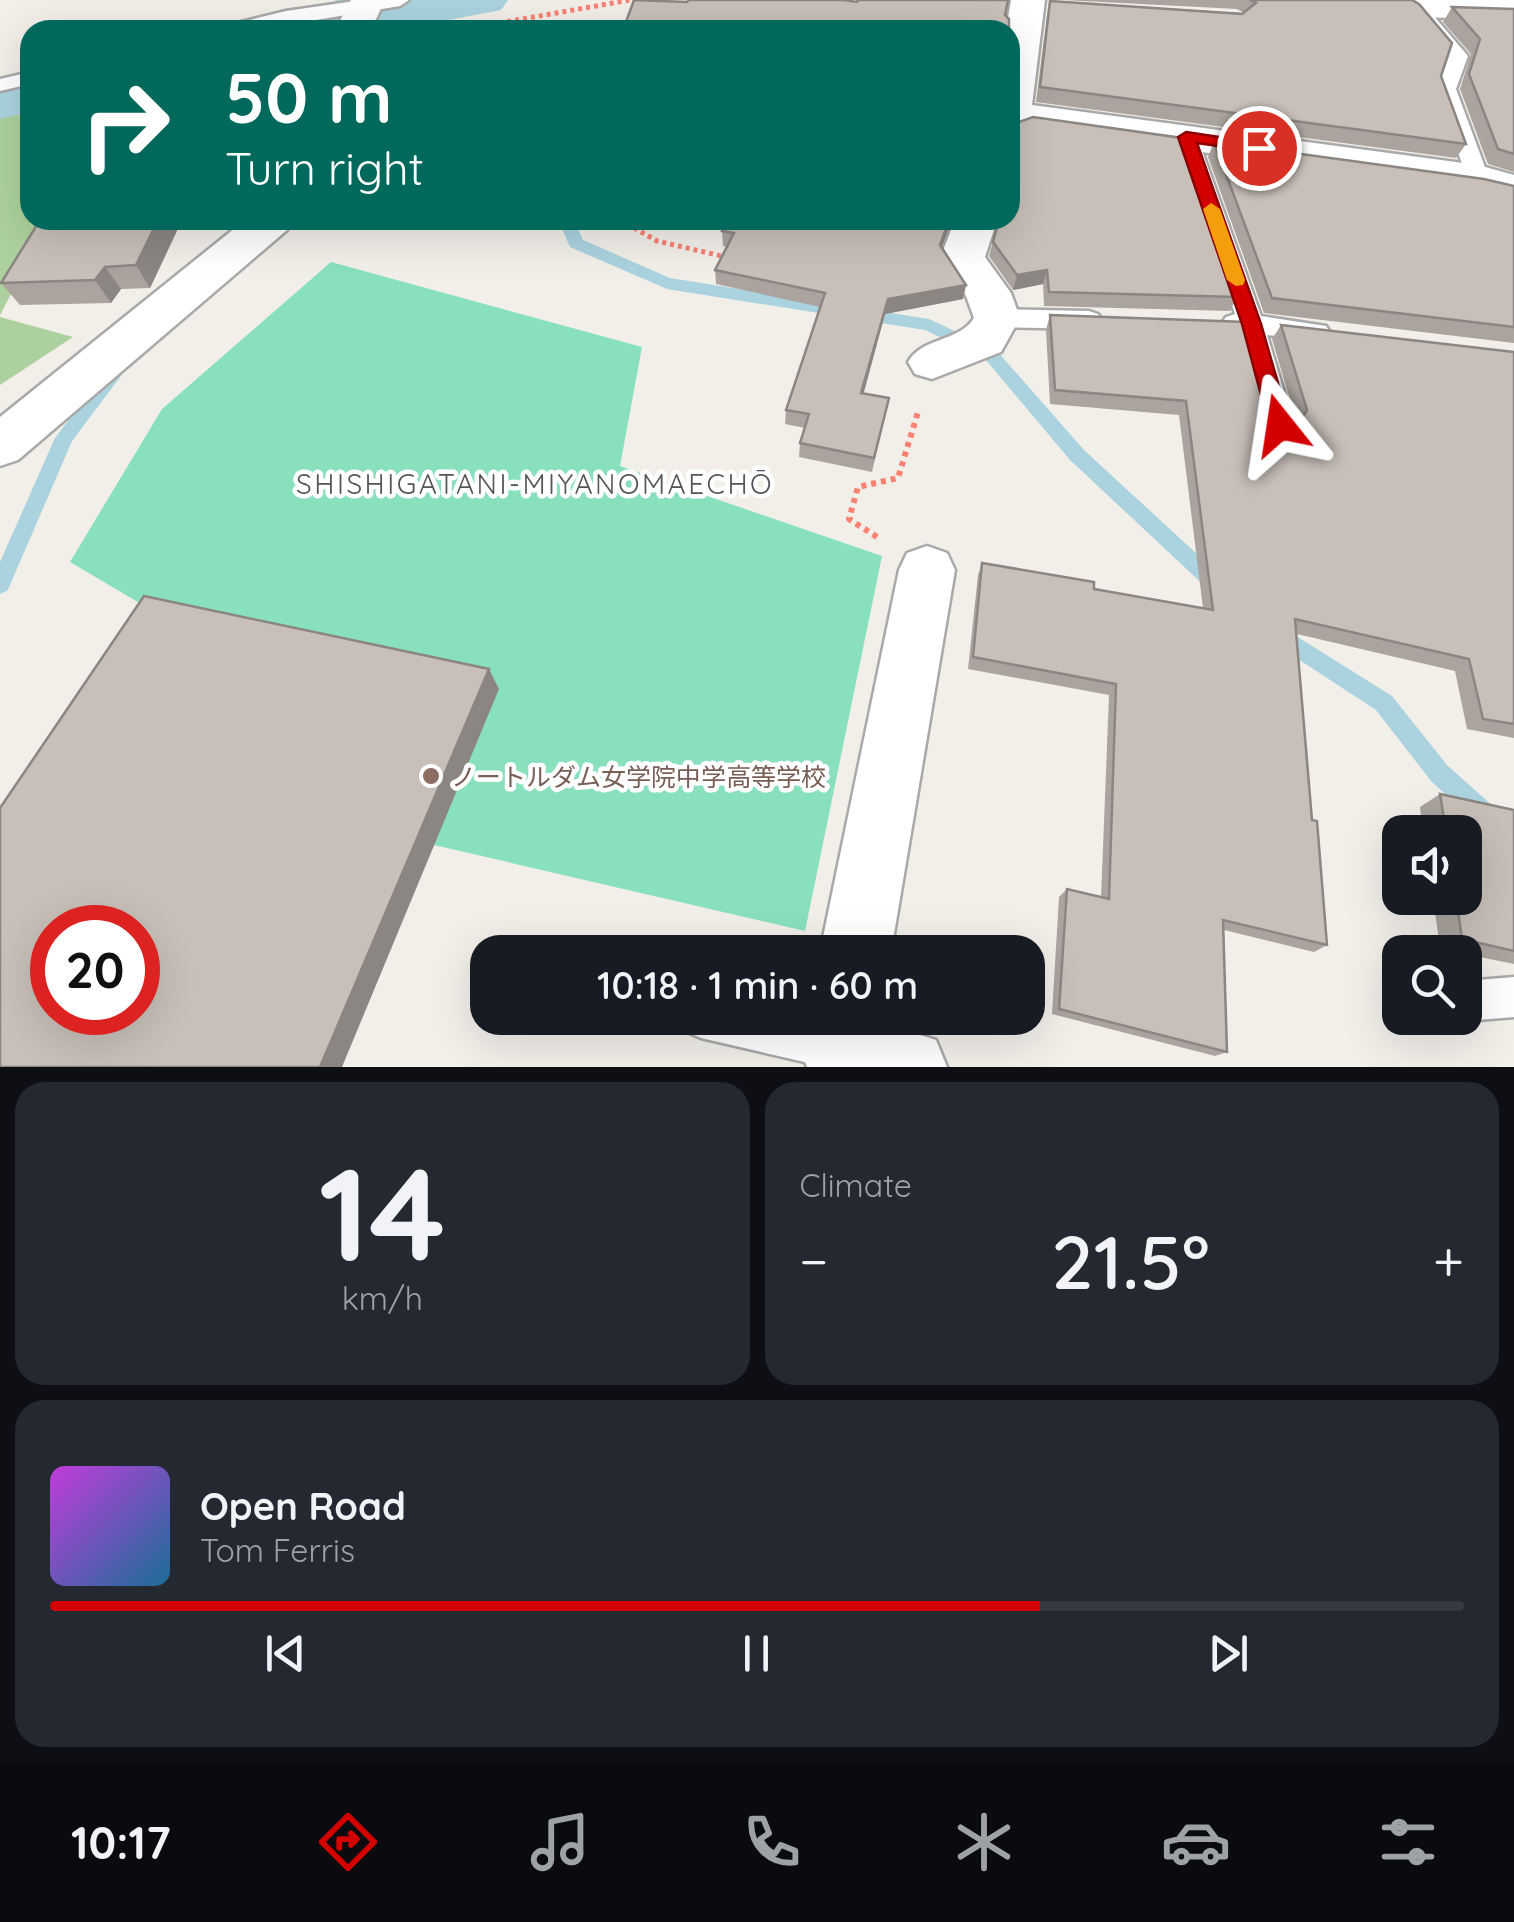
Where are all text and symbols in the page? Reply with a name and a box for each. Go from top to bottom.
text: 50 m [225,53,392,141]
icon: right [60,60,190,190]
pin [1217,106,1302,191]
icon: arrive [1232,121,1287,176]
text: Turn right [225,140,424,196]
position arrow [1228,373,1332,477]
district label: SHISHIGATANI-MIYANOMAECHŌ [296,466,774,501]
place label: ノートルダム女学院中学高等学校 [451,761,826,792]
marker: ノートルダム女学院中学高等学校 [420,765,442,787]
map controls [1382,815,1482,1035]
button: sound [1382,815,1482,915]
speed limit sign: 20 [30,905,160,1035]
button: search [1382,935,1482,1035]
text: 10:18 · 1 min · 60 m [597,961,918,1009]
text: 14 [319,1131,446,1294]
text: Climate [800,1165,912,1205]
text: 21.5° [1051,1214,1210,1308]
text: − [800,1226,828,1295]
text: + [1433,1226,1464,1295]
text: km/h [342,1278,423,1318]
text: Open Road [200,1482,406,1530]
text: Tom Ferris [200,1530,355,1570]
icon: previous [258,1626,313,1681]
icon: pause [729,1626,784,1681]
icon: next [1201,1626,1256,1681]
icon: directions [313,1807,383,1877]
icon: music [525,1807,595,1877]
icon: phone [737,1807,807,1877]
icon: climate [949,1807,1019,1877]
icon: car [1161,1807,1231,1877]
icon: filters [1373,1807,1443,1877]
text: 10:17 [71,1814,171,1870]

